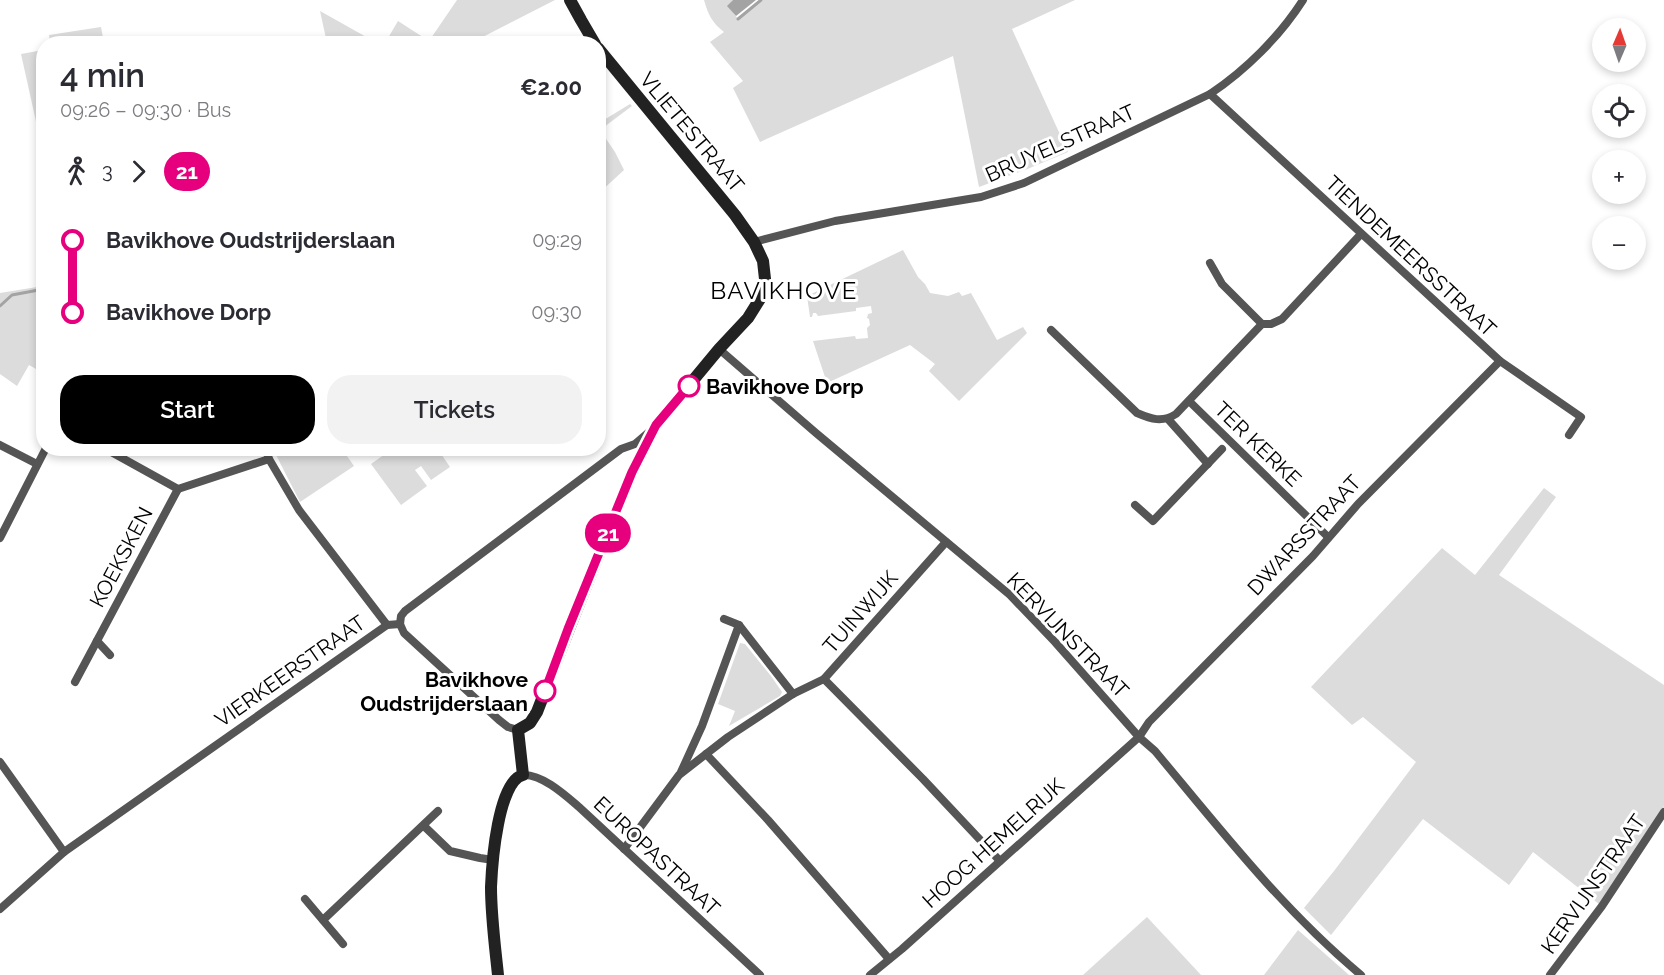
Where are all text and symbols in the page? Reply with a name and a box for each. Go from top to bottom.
north arrow [1592,18,1646,72]
map controls [1592,18,1646,270]
text: 4 min [60,56,145,95]
street label: VLIETESTRAAT [635,67,750,197]
text: €2.00 [520,74,582,100]
button: locate [1592,84,1646,138]
text: 09:26 – 09:30 · Bus [60,98,231,122]
street label: BRUYELSTRAAT [981,99,1139,187]
button: + [1592,150,1646,204]
icon: walk [60,155,93,188]
icon: forward [122,155,155,188]
text: 3 [102,159,113,183]
text: 21 [176,159,198,184]
street label: TIENDEMEERSSTRAAT [1320,170,1502,342]
button: − [1592,216,1646,270]
text: Bavikhove Oudstrijderslaan [106,227,395,253]
text: 09:29 [532,228,582,252]
district label: BAVIKHOVE [710,276,858,305]
text: Bavikhove Dorp [106,299,271,325]
text: 09:30 [531,300,582,324]
place label: Bavikhove Dorp [706,374,864,399]
button: Start [60,375,315,444]
button: Tickets [327,375,582,444]
marker: Bavikhove Dorp [678,375,700,397]
street label: TER KERKE [1209,396,1307,492]
street label: DWARSSTRAAT [1242,470,1366,600]
street label: KOEKSKEN [84,503,158,611]
line badge: 21 [581,514,635,552]
text: 21 [597,521,619,546]
street label: TUINWIJK [817,565,903,658]
street label: KERVIJNSTRAAT [1002,567,1134,703]
street label: VIERKEERSTRAAT [210,610,370,732]
place label: Bavikhove Oudstrijderslaan [360,667,528,716]
marker: Bavikhove Oudstrijderslaan [534,680,556,702]
street label: HOOG HEMELRIJK [917,773,1069,913]
street label: EUROPASTRAAT [589,791,725,921]
street label: KERVIJNSTRAAT [1536,809,1650,958]

